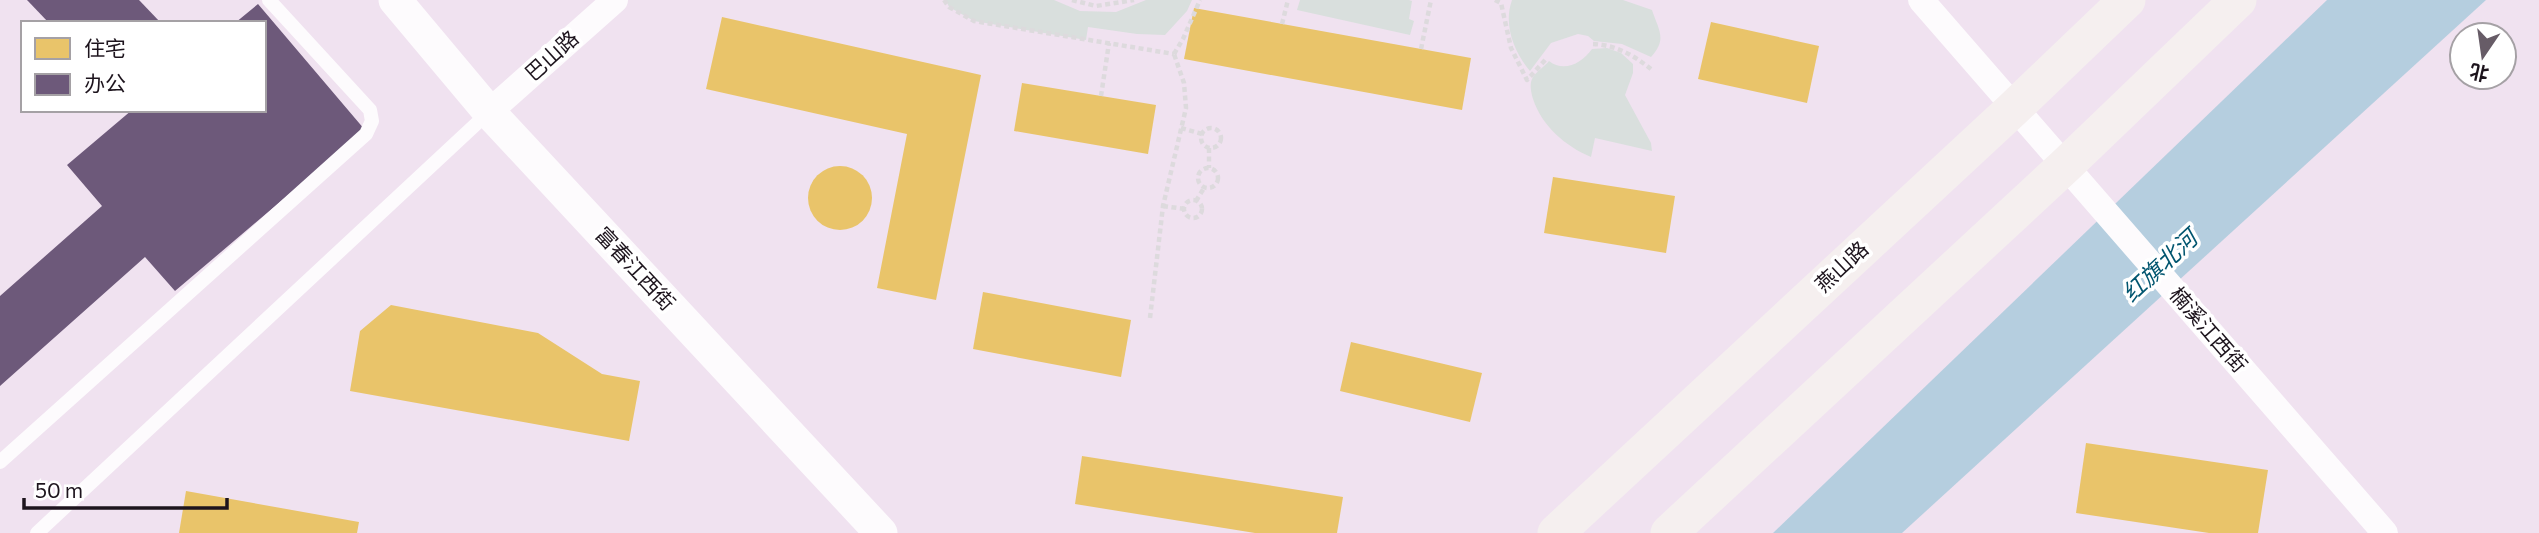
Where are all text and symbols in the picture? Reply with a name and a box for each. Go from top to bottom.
legend [21,21,266,112]
north arrow [2448,21,2518,91]
street label: 巴山路 [519,25,583,85]
text: 住宅 [84,35,126,60]
text: 北 [2467,60,2491,86]
text: 办公 [84,70,126,95]
street label: 富春江西街 [591,221,681,315]
water label: 红旗北河 [2116,221,2205,307]
street label: 燕山路 [1809,235,1873,297]
street label: 楠溪江西街 [2165,281,2253,377]
scale bar [24,466,228,510]
text: 50 m [35,477,83,502]

